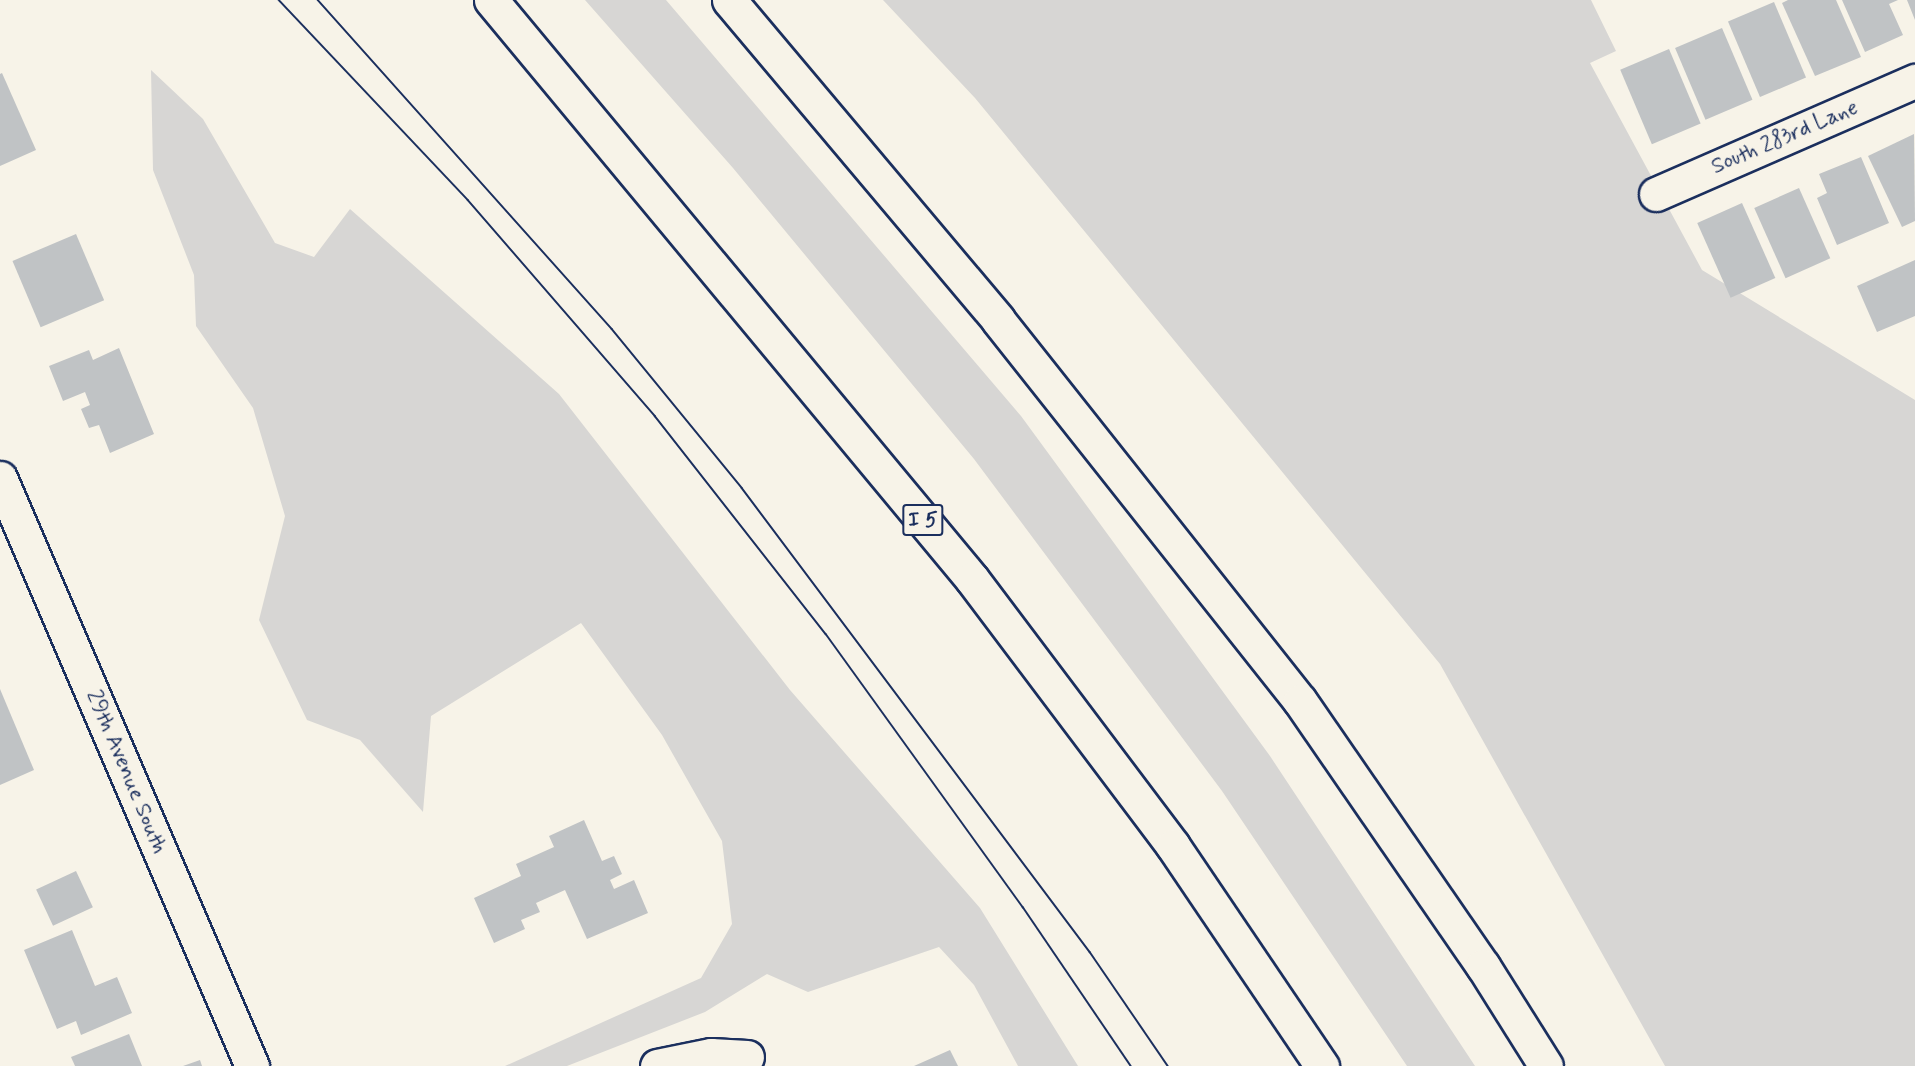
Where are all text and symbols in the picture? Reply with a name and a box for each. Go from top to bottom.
street label: South 283rd Lane [1707,95,1863,181]
road number: I 5 [902,502,944,538]
street label: 29th Avenue South [80,688,172,856]

